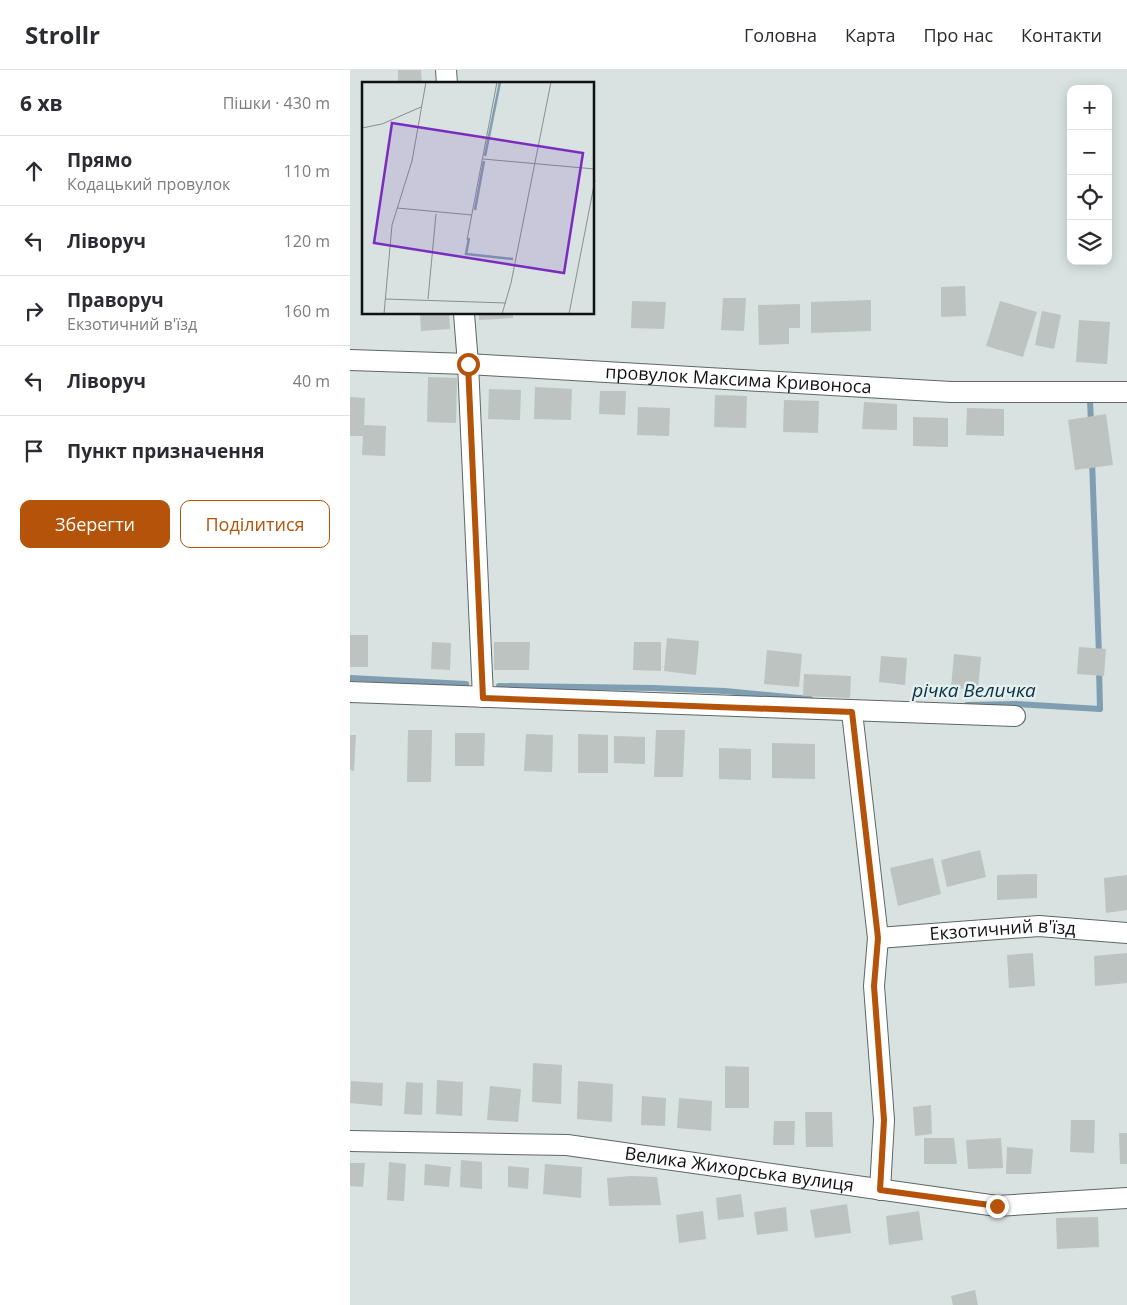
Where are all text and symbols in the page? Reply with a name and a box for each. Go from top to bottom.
text: Strollr [25,18,100,51]
text: Головна [744,23,817,47]
text: Карта [845,23,895,47]
text: Про нас [923,23,993,47]
text: Контакти [1021,23,1102,47]
inset map [362,82,595,315]
map controls [1067,85,1112,265]
button: + [1067,85,1112,130]
text: 6 хв [20,89,63,117]
text: Пішки · 430 m [223,92,330,114]
button: − [1067,130,1112,175]
text: Прямо [67,147,132,173]
icon: ahead [20,157,48,185]
text: 110 m [284,160,330,182]
text: Кодацький провулок [67,173,230,195]
button: locate [1067,175,1112,220]
button: layers [1067,220,1112,265]
icon: left [20,227,48,255]
text: Ліворуч [67,228,146,254]
text: 120 m [284,230,330,252]
text: Праворуч [67,287,164,313]
icon: right [20,297,48,325]
text: 160 m [284,300,330,322]
text: Екзотичний в'їзд [67,313,197,335]
route start [457,353,480,376]
street label: провулок Максима Кривоноса [605,359,872,398]
icon: left [20,367,48,395]
text: Ліворуч [67,368,146,394]
text: 40 m [293,370,330,392]
icon: arrive [20,437,48,465]
text: Пункт призначення [67,438,265,464]
button: Зберегти [20,500,170,548]
button: Поділитися [180,500,330,548]
water label: річка Величка [911,677,1036,703]
street label: Екзотичний в'їзд [929,913,1077,945]
street label: Велика Жихорська вулиця [623,1140,855,1197]
route end [986,1195,1009,1218]

